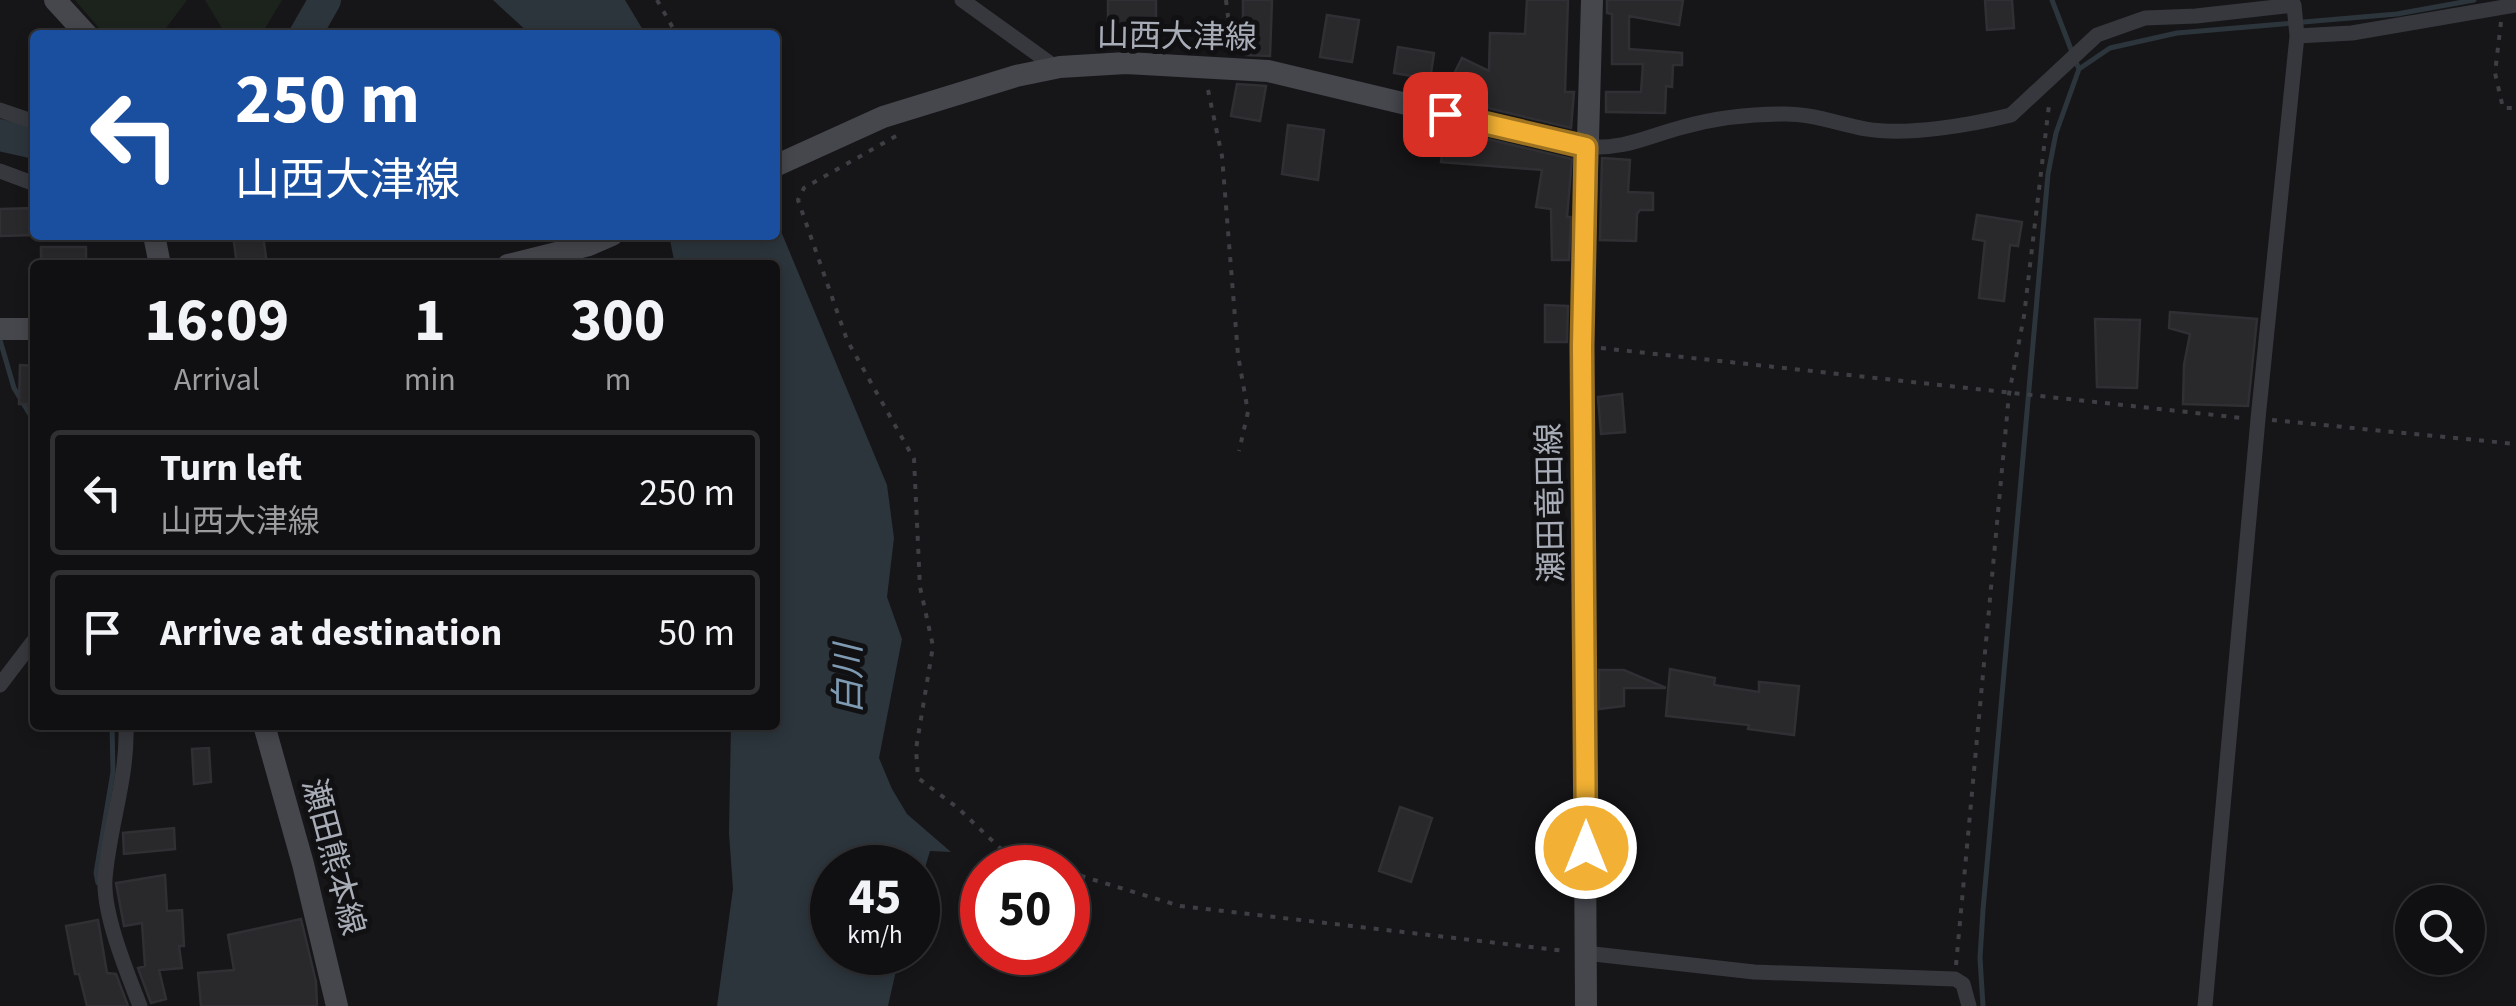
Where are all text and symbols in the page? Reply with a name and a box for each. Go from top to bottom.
street label: 山西大津線 [1097,13,1257,61]
text: 250 m [235,50,420,150]
icon: left [70,70,200,200]
pin [1403,72,1488,157]
icon: arrive [1418,87,1473,142]
text: 山西大津線 [235,149,460,213]
text: 16:09 [145,279,289,364]
text: 1 [414,279,446,364]
text: 300 [570,279,665,364]
text: Arrival [174,357,260,403]
text: min [404,357,456,403]
text: m [605,357,631,403]
street label: 瀬田竜田線 [1527,423,1575,583]
text: Turn left [160,441,302,495]
icon: left [75,465,130,520]
text: 250 m [639,466,735,520]
text: 山西大津線 [160,499,320,545]
icon: arrive [75,605,130,660]
text: Arrive at destination [160,606,502,660]
text: 50 m [658,606,735,660]
water label: 白川 [824,640,874,714]
street label: 瀬田熊本線 [290,774,376,940]
position arrow [1534,796,1638,900]
speed limit sign: 50 [960,845,1090,975]
text: 45 [849,862,901,933]
map controls [2395,885,2485,975]
button: search [2395,885,2485,975]
text: km/h [847,917,903,953]

